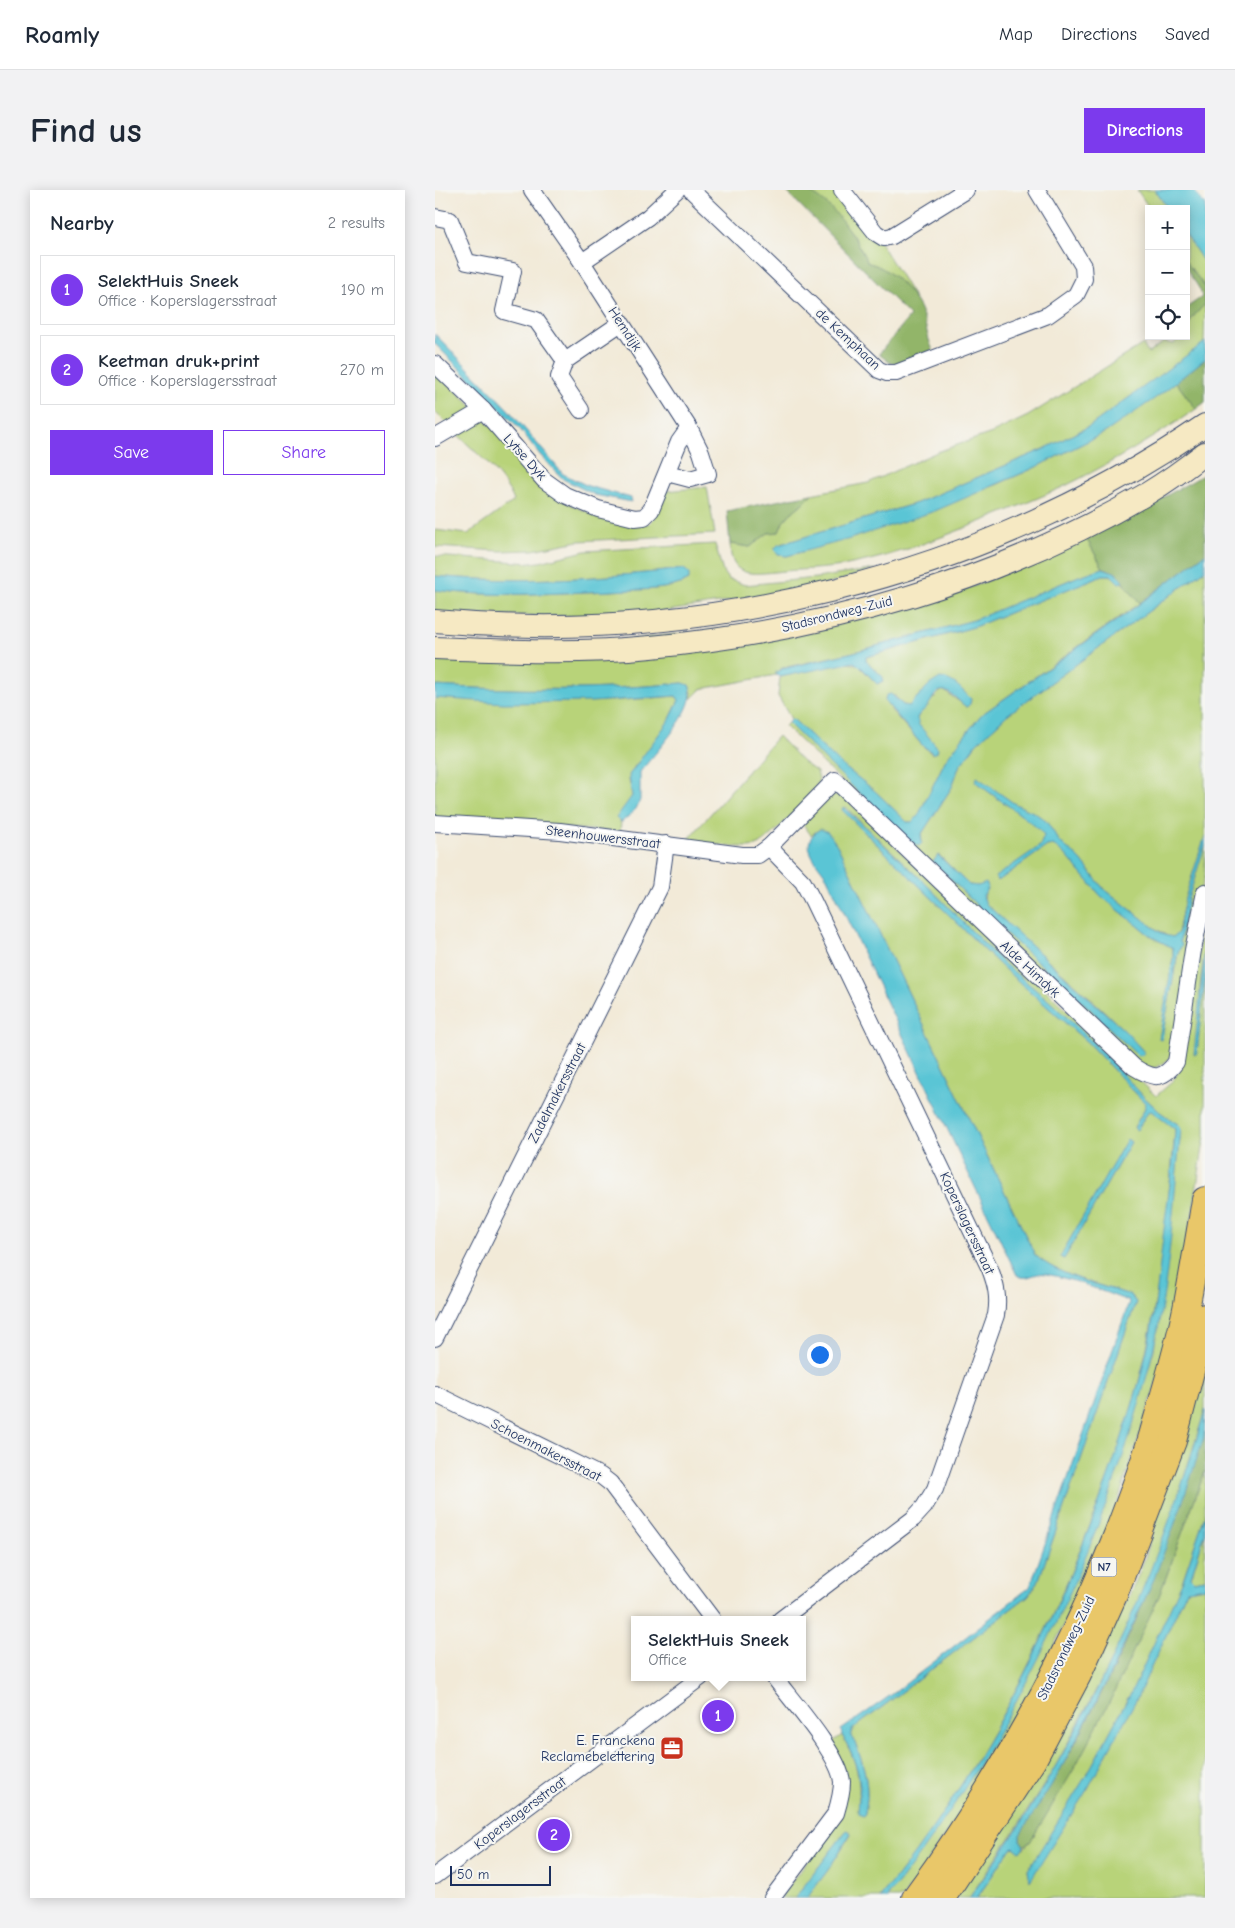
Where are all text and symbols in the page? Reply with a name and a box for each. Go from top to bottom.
text: Roamly [25,21,99,49]
text: Map [999,24,1033,45]
text: Directions [1061,24,1137,45]
text: Saved [1165,24,1210,45]
button: Directions [1084,108,1205,153]
text: Find us [30,110,142,151]
map controls [1145,205,1190,340]
button: + [1145,205,1190,250]
text: Nearby [50,211,114,235]
text: 2 results [328,214,385,232]
button: − [1145,250,1190,295]
text: SelektHuis Sneek [98,270,238,292]
text: 1 [64,281,70,299]
text: 190 m [341,281,384,299]
text: Office · Koperslagersstraat [98,292,277,310]
button: locate [1145,295,1190,340]
street label: Hemdijk [604,304,646,355]
street label: de Kemphaan [812,305,884,373]
text: Keetman druk+print [98,350,259,372]
text: 2 [63,361,71,379]
text: 270 m [340,361,384,379]
text: Office · Koperslagersstraat [98,372,277,390]
button: Save [50,430,213,475]
button: Share [223,430,385,475]
street label: Lytse Dyk [500,430,550,484]
street label: Stadsrondweg-Zuid [780,592,894,636]
street label: Steenhouwersstraat [545,822,662,853]
street label: Alde Himdyk [997,937,1064,1001]
street label: Zadelmakersstraat [524,1039,590,1146]
street label: Koperslagersstraat [936,1169,999,1278]
your location [807,1342,833,1368]
street label: Schoenmakersstraat [488,1415,605,1486]
road number: N7 [1091,1558,1117,1576]
street label: Stadsrondweg-Zuid [1033,1593,1099,1703]
popup [631,1616,806,1681]
text: SelektHuis Sneek [648,1629,789,1651]
text: Office [648,1651,687,1669]
pin: 1 [702,1697,734,1735]
place label: E. Franckena Reclamebelettering [541,1732,655,1765]
office icon: E. Franckena Reclamebelettering [659,1735,685,1761]
street label: Koperslagersstraat [471,1772,570,1853]
pin: 2 [538,1816,570,1854]
scale bar [450,1863,551,1886]
text: 50 m [457,1866,489,1883]

